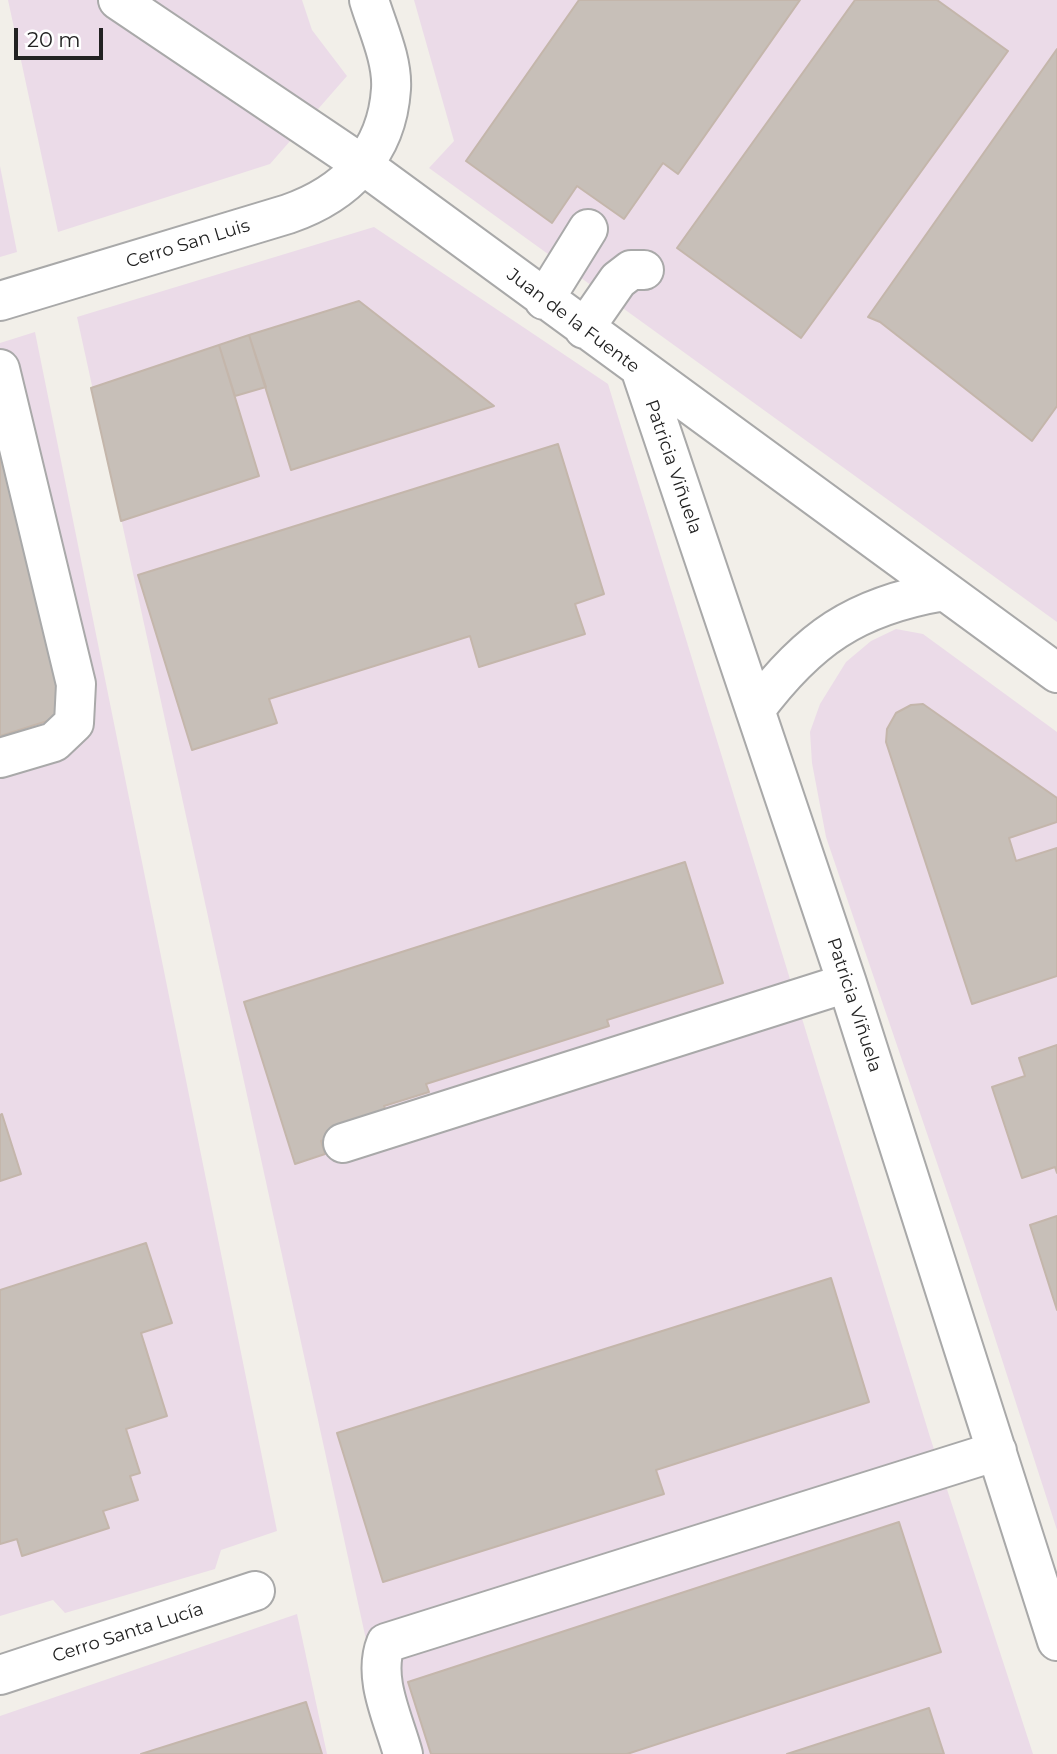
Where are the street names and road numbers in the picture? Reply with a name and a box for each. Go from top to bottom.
street label: Cerro San Luis [124,215,252,273]
street label: Juan de la Fuente [502,264,644,378]
street label: Patricia Viñuela [640,397,706,537]
street label: Patricia Viñuela [822,935,886,1075]
street label: Cerro Santa Lucía [50,1598,206,1668]

